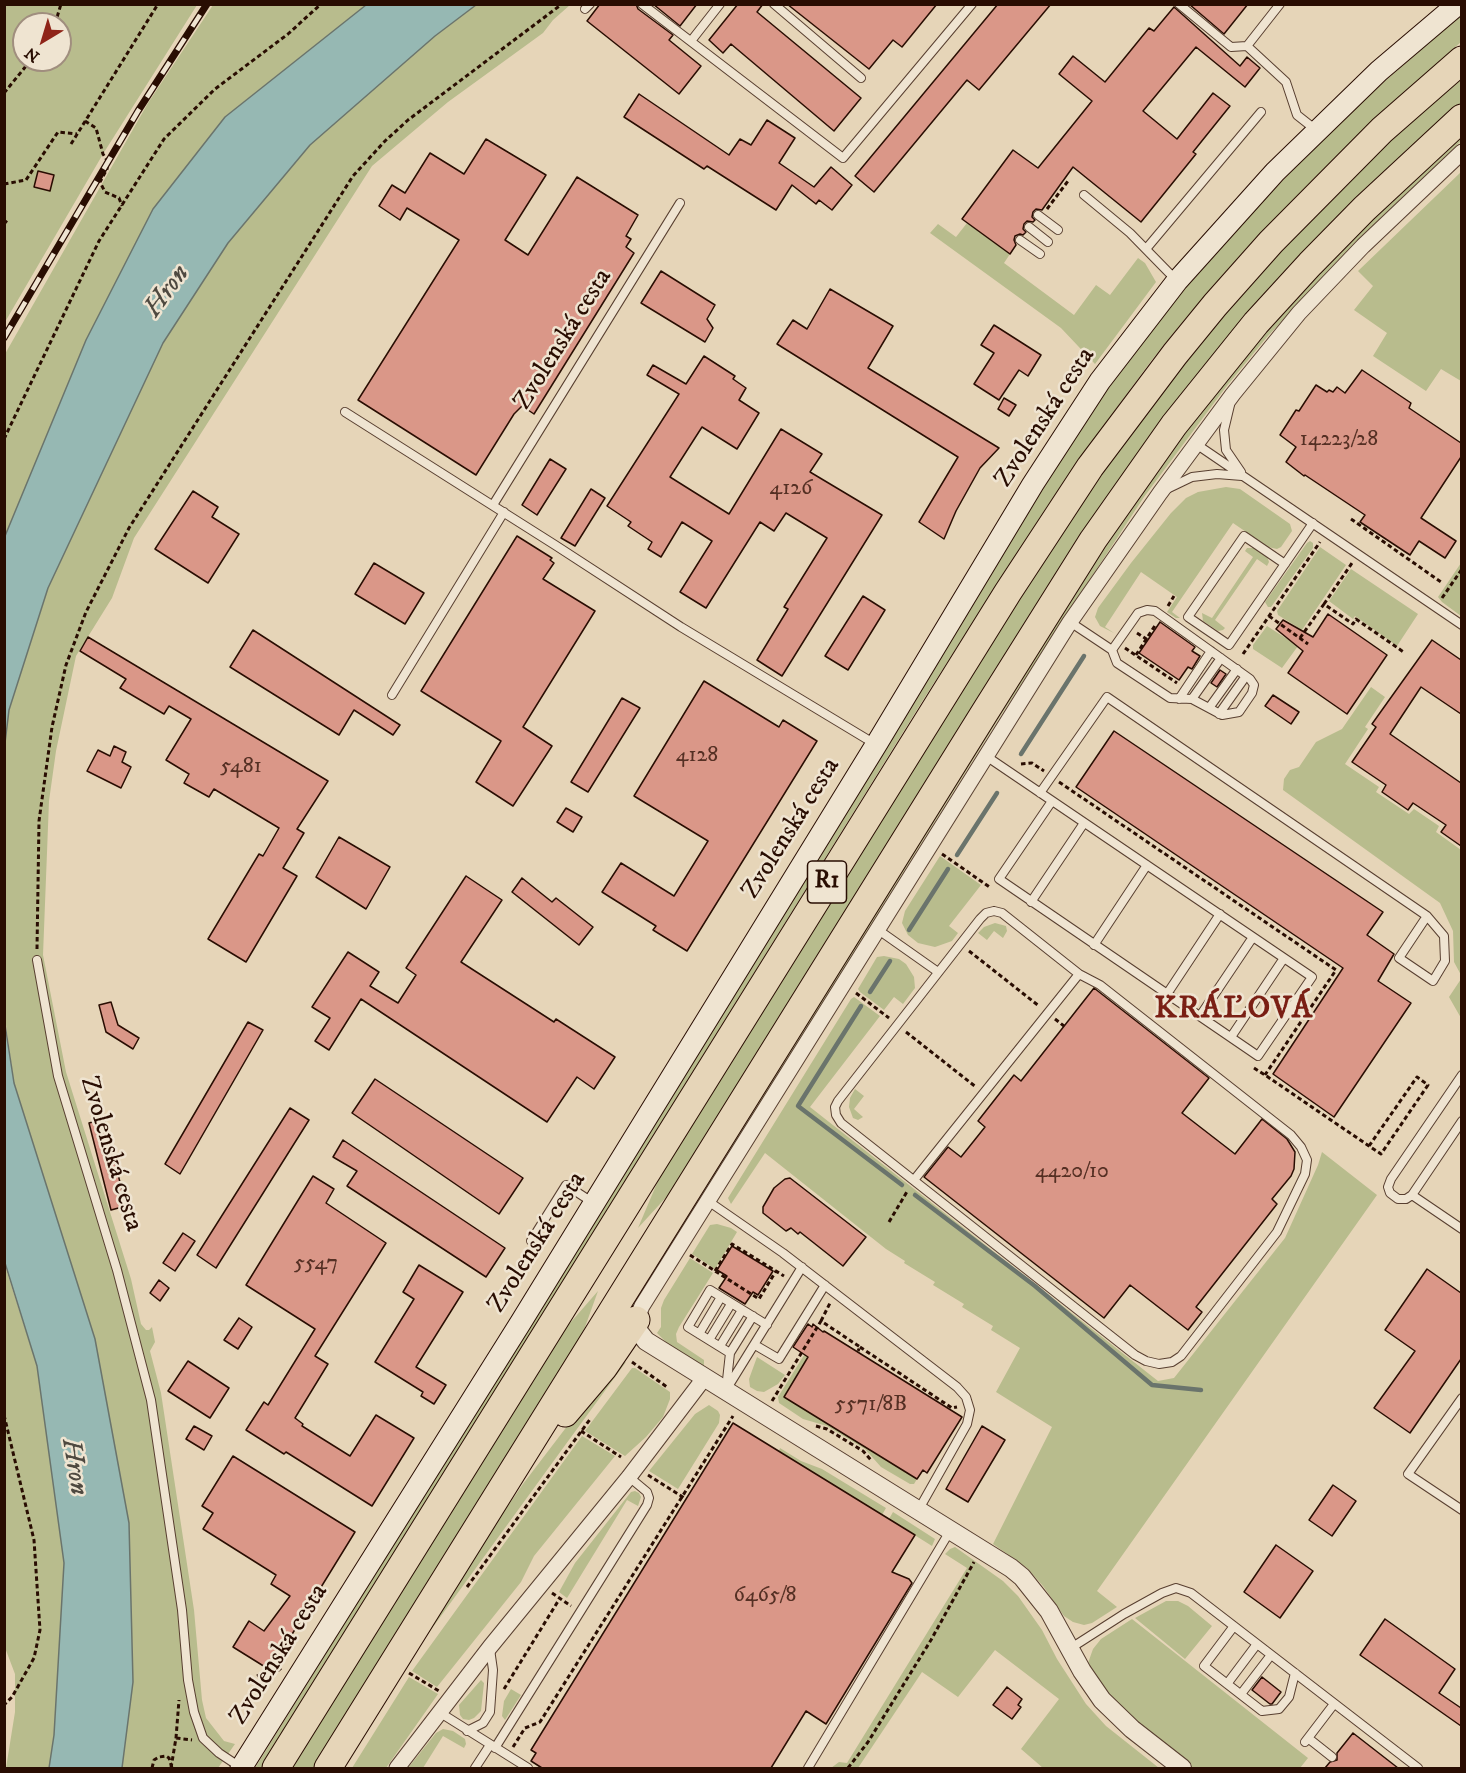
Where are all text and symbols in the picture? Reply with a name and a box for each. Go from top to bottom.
north arrow [12,12,72,72]
text: N [21,43,43,67]
water label: Hron [138,260,198,324]
street label: Zvolenská cesta [508,264,620,416]
street label: Zvolenská cesta [989,342,1103,494]
house number: 14223/28 [1300,427,1378,453]
house number: 4126 [769,476,813,502]
house number: 4128 [676,743,718,769]
street label: Zvolenská cesta [736,753,848,905]
house number: 5481 [220,754,262,780]
road number: R1 [808,861,846,903]
district label: KRÁĽOVÁ [1154,991,1314,1029]
street label: Zvolenská cesta [72,1073,148,1235]
house number: 4420/10 [1035,1159,1109,1185]
street label: Zvolenská cesta [482,1167,594,1319]
house number: 5547 [294,1251,338,1277]
house number: 5571/8B [835,1392,907,1418]
water label: Hron [53,1436,93,1498]
street label: Zvolenská cesta [224,1579,336,1731]
house number: 6465/8 [733,1583,797,1609]

